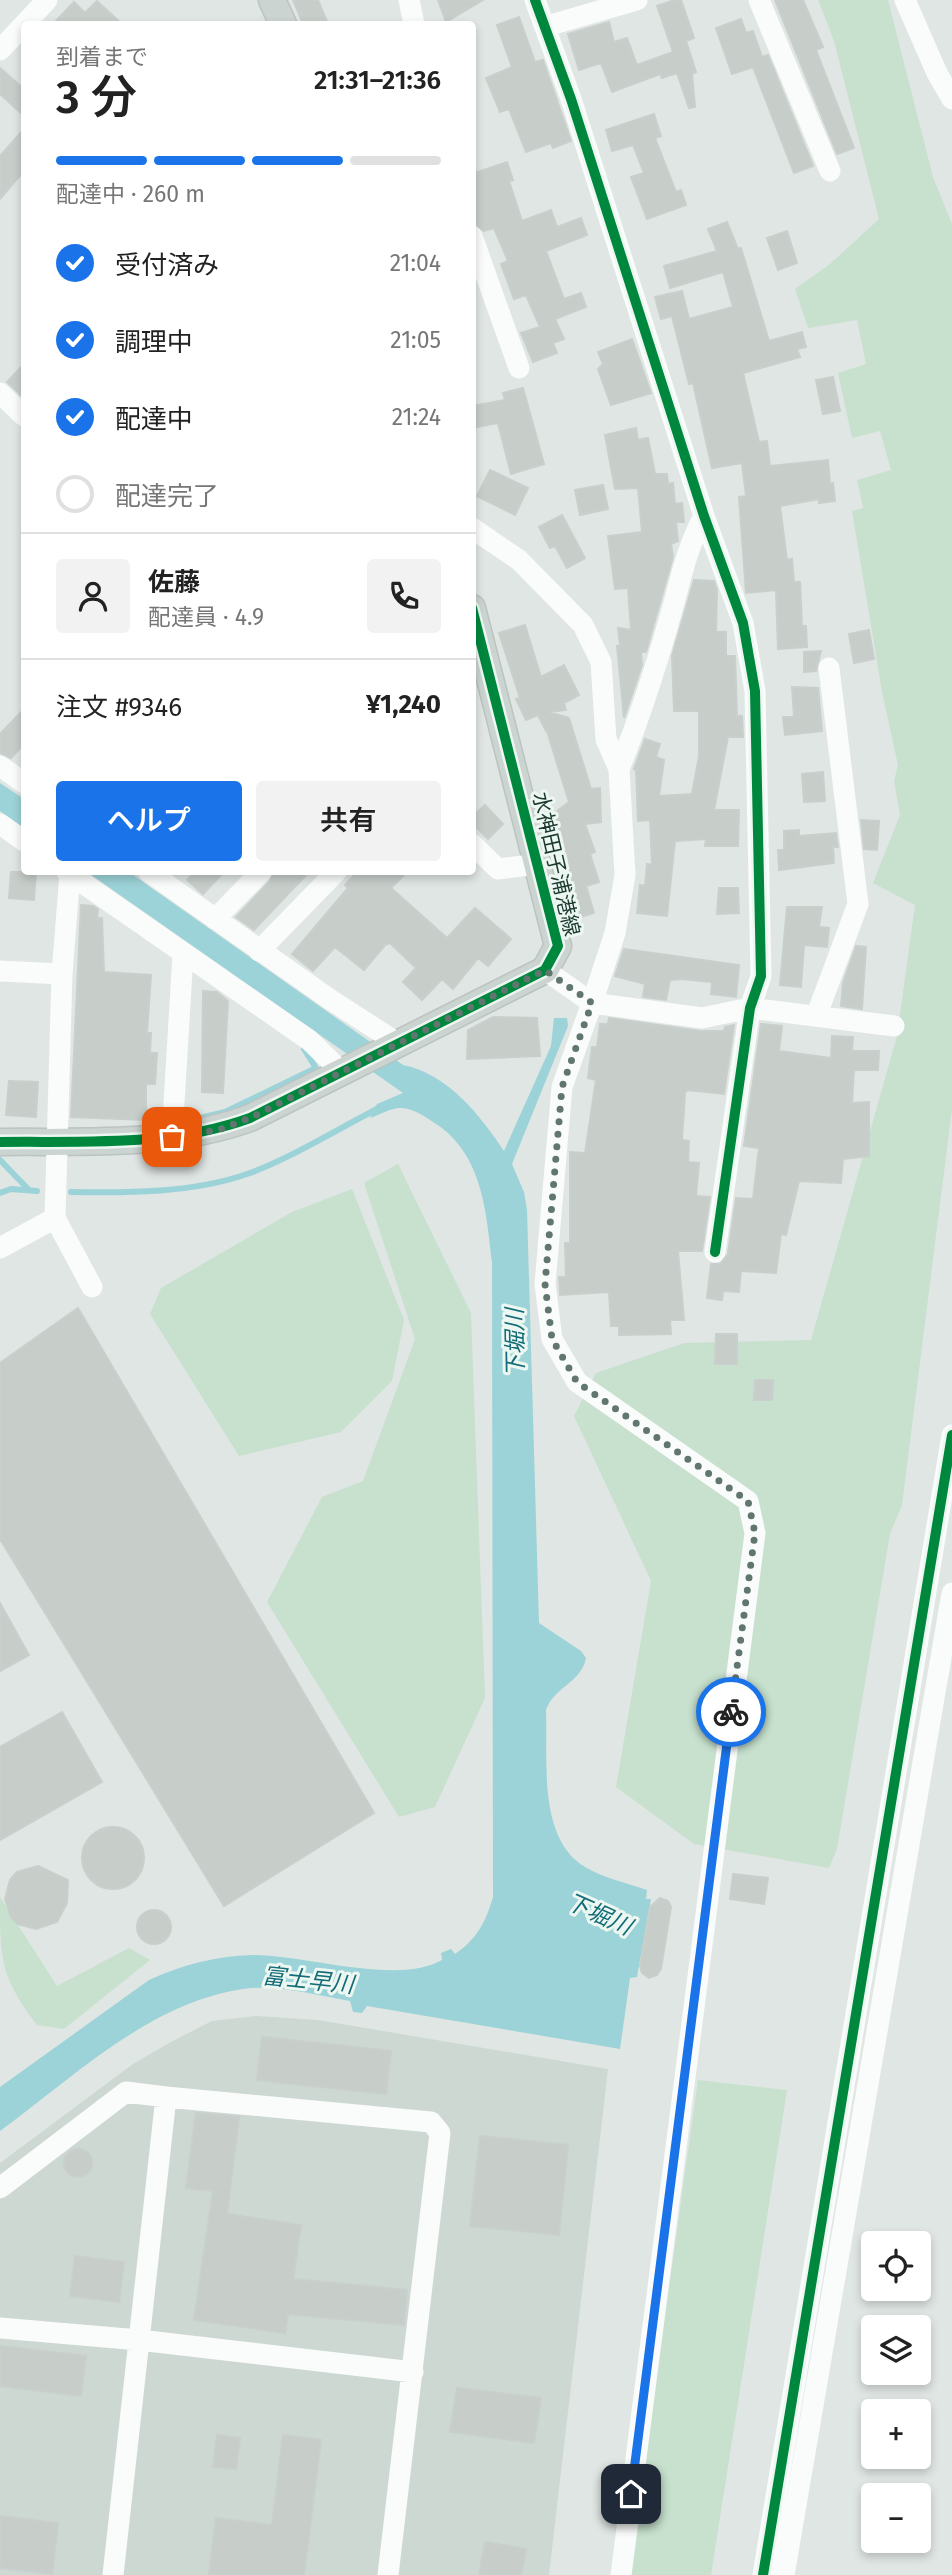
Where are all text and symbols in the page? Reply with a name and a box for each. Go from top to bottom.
text: 到着まで [56,43,148,71]
text: 21:31–21:36 [314,65,441,96]
text: 3 分 [56,70,137,125]
text: 配達中 · 260 m [56,180,205,208]
icon: check [56,244,94,282]
text: 21:04 [390,249,441,277]
text: 受付済み [115,250,219,281]
icon: check [56,321,94,359]
text: 21:05 [390,326,441,354]
text: 調理中 [115,327,193,358]
icon: check [56,398,94,436]
text: 21:24 [392,403,441,431]
text: 配達中 [115,404,193,435]
text: 配達完了 [115,481,219,512]
button: person [56,559,130,633]
button: phone [367,559,441,633]
text: 佐藤 [148,567,200,598]
text: 配達員 · 4.9 [148,603,264,631]
text: ¥1,240 [366,689,441,720]
text: 注文 #9346 [56,692,182,723]
button: ヘルプ [56,781,242,861]
button: 共有 [256,781,441,861]
street label: 水神田子浦港線 [527,789,585,939]
pin [142,1107,202,1167]
icon: bag [153,1118,191,1156]
water label: 下堀川 [500,1305,530,1378]
courier [696,1677,766,1747]
icon: bike [712,1693,750,1731]
water label: 下堀川 [562,1887,639,1942]
water label: 富士早川 [261,1961,358,1999]
map controls [861,2231,931,2553]
button: locate [861,2231,931,2301]
button: layers [861,2315,931,2385]
button: + [861,2399,931,2469]
pin [601,2464,661,2524]
icon: home [612,2475,650,2513]
button: − [861,2483,931,2553]

